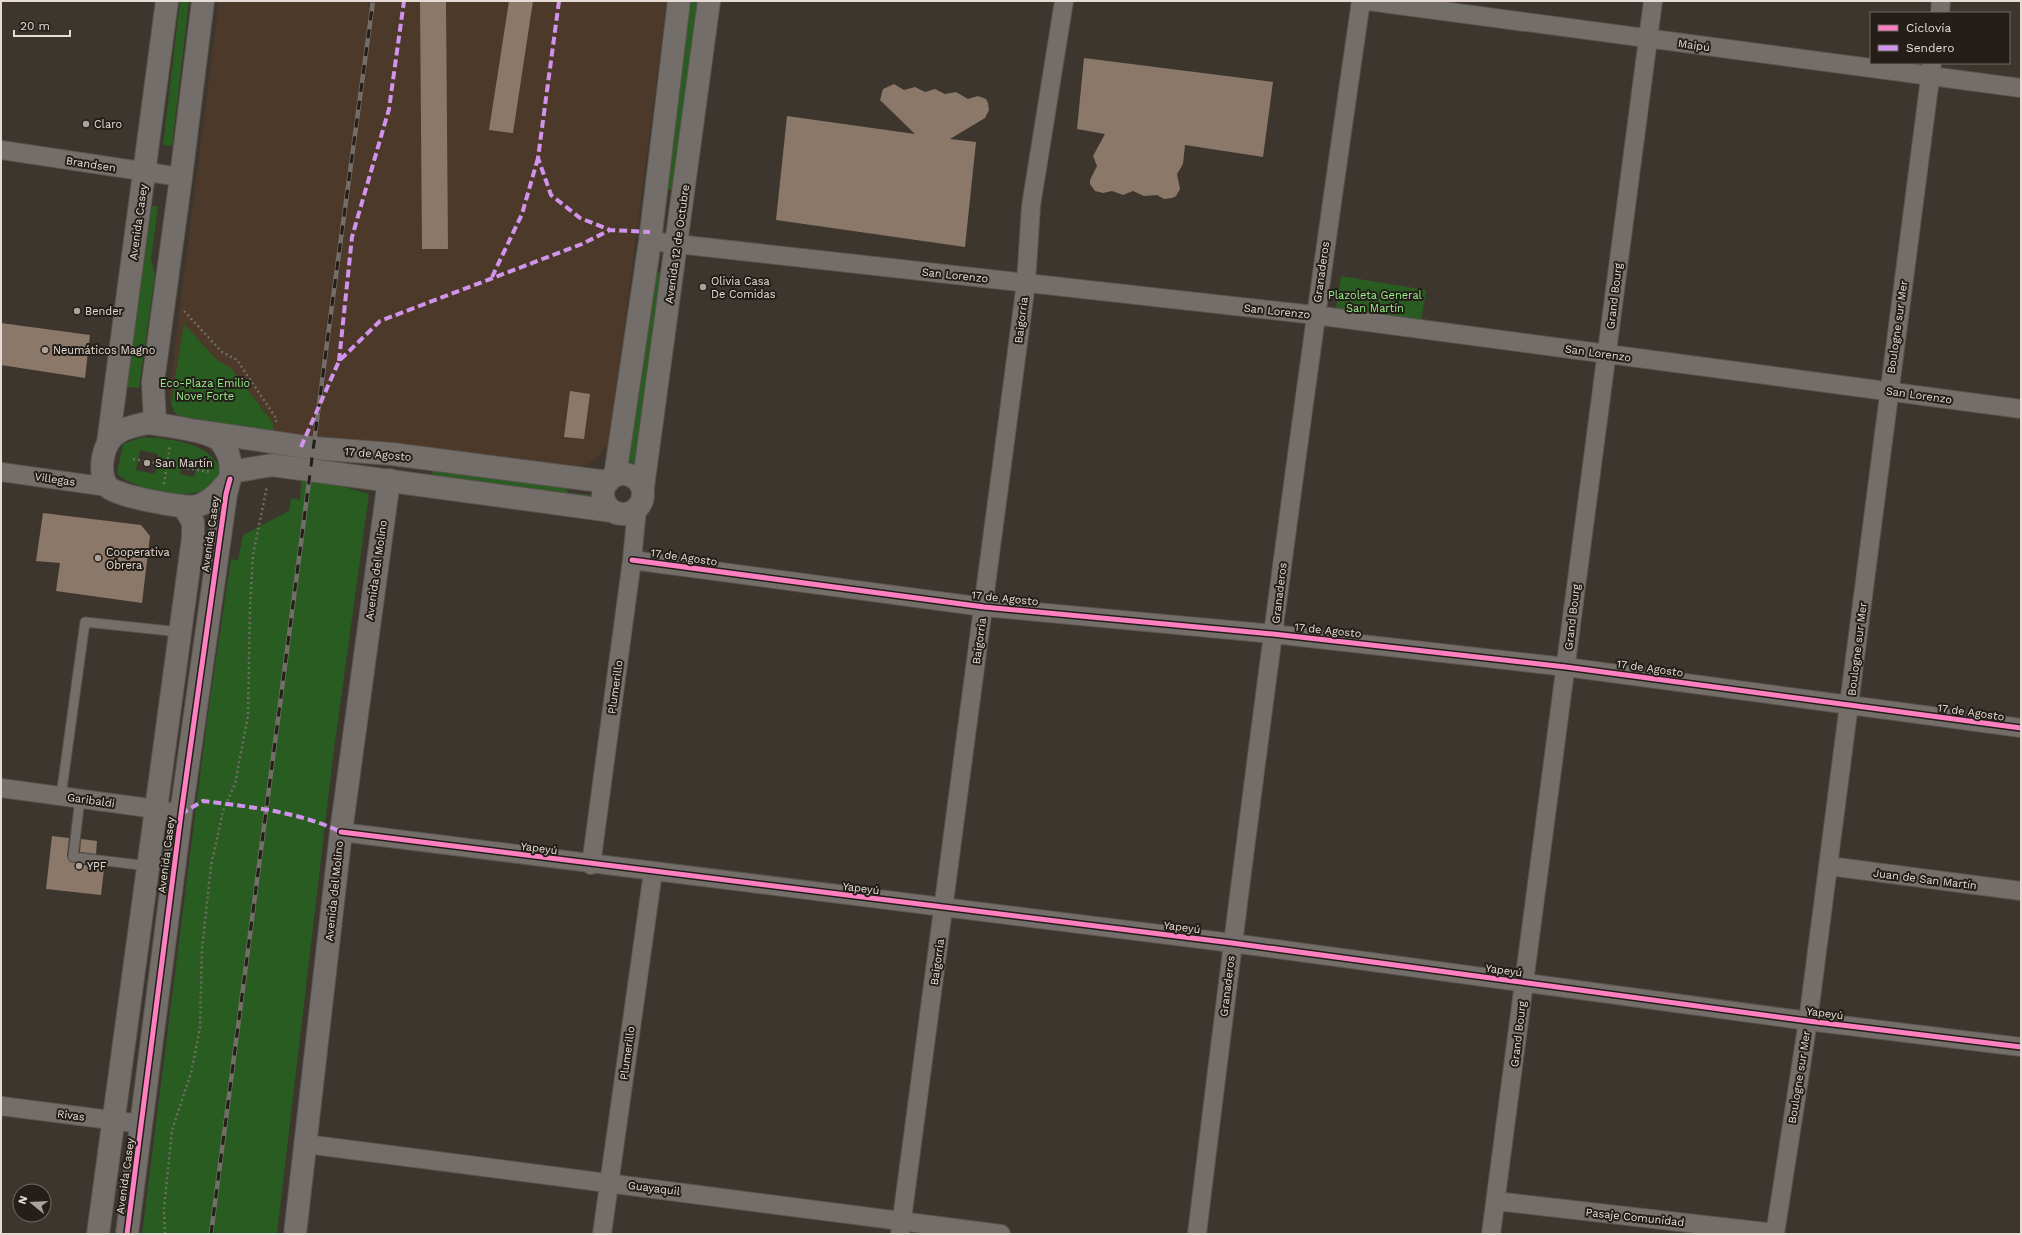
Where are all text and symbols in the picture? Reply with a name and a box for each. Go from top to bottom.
scale bar [14,12,70,38]
legend [1870,12,2010,64]
text: 20 m [20,19,50,33]
text: Ciclovía [1906,21,1951,35]
street label: Maipú [1677,37,1711,54]
text: Sendero [1906,41,1954,55]
place label: Claro [94,118,122,131]
marker: Claro [81,119,91,129]
street label: Brandsen [65,154,117,175]
street label: Avenida Casey [127,183,150,261]
street label: Avenida 12 de Octubre [663,184,692,304]
street label: Granaderos [1311,241,1332,303]
street label: Grand Bourg [1604,262,1625,330]
street label: San Lorenzo [921,266,989,285]
place label: Olivia Casa De Comidas [711,275,776,301]
street label: Boulogne sur Mer [1885,279,1911,375]
marker: Olivia Casa De Comidas [698,282,708,292]
park label: Plazoleta General San Martín [1328,289,1423,315]
street label: Baigorria [1012,296,1031,344]
street label: San Lorenzo [1243,302,1311,321]
place label: Bender [85,305,124,318]
marker: Bender [72,306,82,316]
street label: San Lorenzo [1564,342,1632,365]
place label: Neumáticos Magno [53,344,155,357]
marker: Neumáticos Magno [40,345,50,355]
park label: Eco-Plaza Emilio Nove Forte [160,377,250,403]
street label: San Lorenzo [1885,384,1953,407]
street label: 17 de Agosto [344,445,412,464]
place label: San Martín [155,457,213,470]
marker: San Martín [142,458,152,468]
street label: Villegas [34,470,76,489]
street label: Avenida Casey [199,495,222,573]
street label: Avenida del Molino [363,519,390,621]
place label: Cooperativa Obrera [106,546,170,572]
street label: 17 de Agosto [650,546,718,569]
marker: Cooperativa Obrera [93,553,103,563]
street label: Granaderos [1269,562,1290,624]
street label: Grand Bourg [1562,583,1583,651]
street label: 17 de Agosto [971,589,1039,608]
street label: Boulogne sur Mer [1845,601,1870,697]
street label: Baigorria [970,617,989,665]
street label: 17 de Agosto [1294,621,1362,640]
street label: 17 de Agosto [1616,657,1684,680]
street label: Plumerillo [605,659,626,715]
street label: 17 de Agosto [1937,701,2005,724]
street label: Garibaldi [66,791,116,810]
street label: Avenida Casey [155,816,178,894]
street label: Avenida del Molino [323,840,346,942]
street label: Yapeyú [520,840,558,857]
place label: YPF [87,860,107,873]
marker: YPF [74,861,84,871]
street label: Juan de San Martín [1872,867,1978,892]
street label: Yapeyú [842,880,880,897]
street label: Yapeyú [1163,919,1201,936]
street label: Baigorria [928,938,947,986]
street label: Granaderos [1217,955,1238,1017]
street label: Yapeyú [1485,961,1523,980]
street label: Grand Bourg [1508,1000,1529,1068]
street label: Yapeyú [1806,1005,1844,1022]
street label: Plumerillo [617,1025,638,1081]
street label: Boulogne sur Mer [1786,1029,1813,1125]
street label: Rivas [56,1107,86,1124]
street label: Avenida Casey [114,1137,137,1215]
street label: Guayaquil [627,1179,681,1198]
north arrow [12,1183,52,1223]
text: N [16,1194,30,1206]
street label: Pasaje Comunidad [1585,1206,1685,1229]

